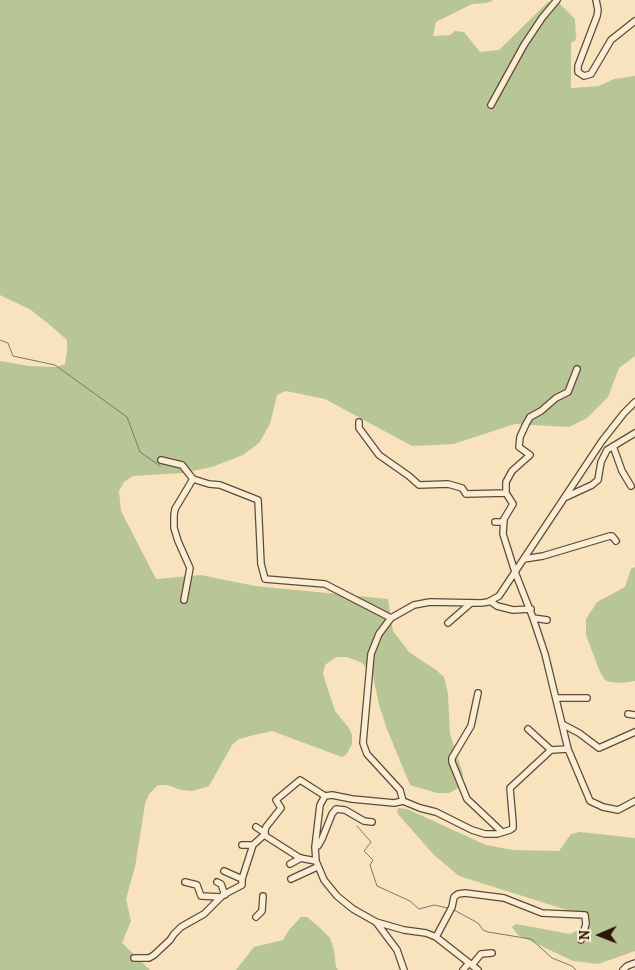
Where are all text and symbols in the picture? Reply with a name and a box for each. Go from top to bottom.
north arrow [575,910,625,960]
text: N [575,930,594,941]

